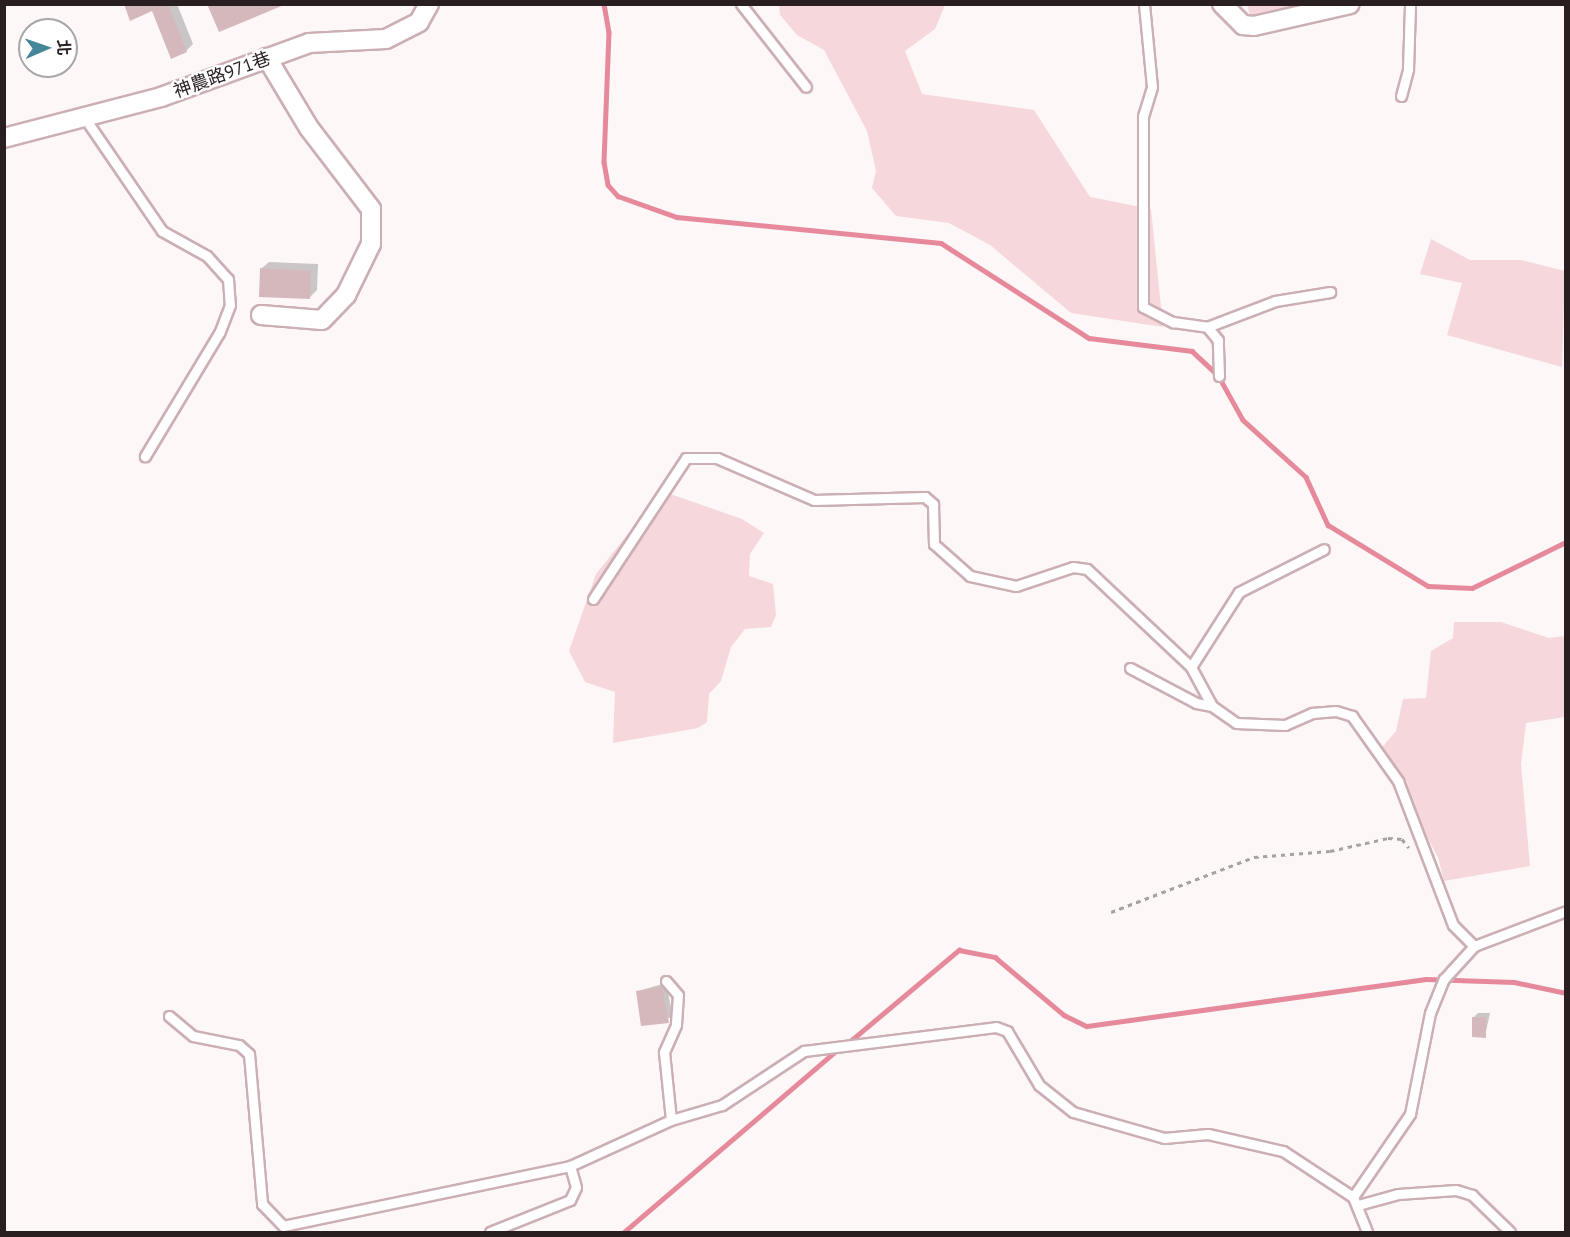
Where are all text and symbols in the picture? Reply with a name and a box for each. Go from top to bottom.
north arrow [18,18,78,78]
text: 北 [54,39,74,56]
street label: 神農路971巷 [171,48,273,102]

